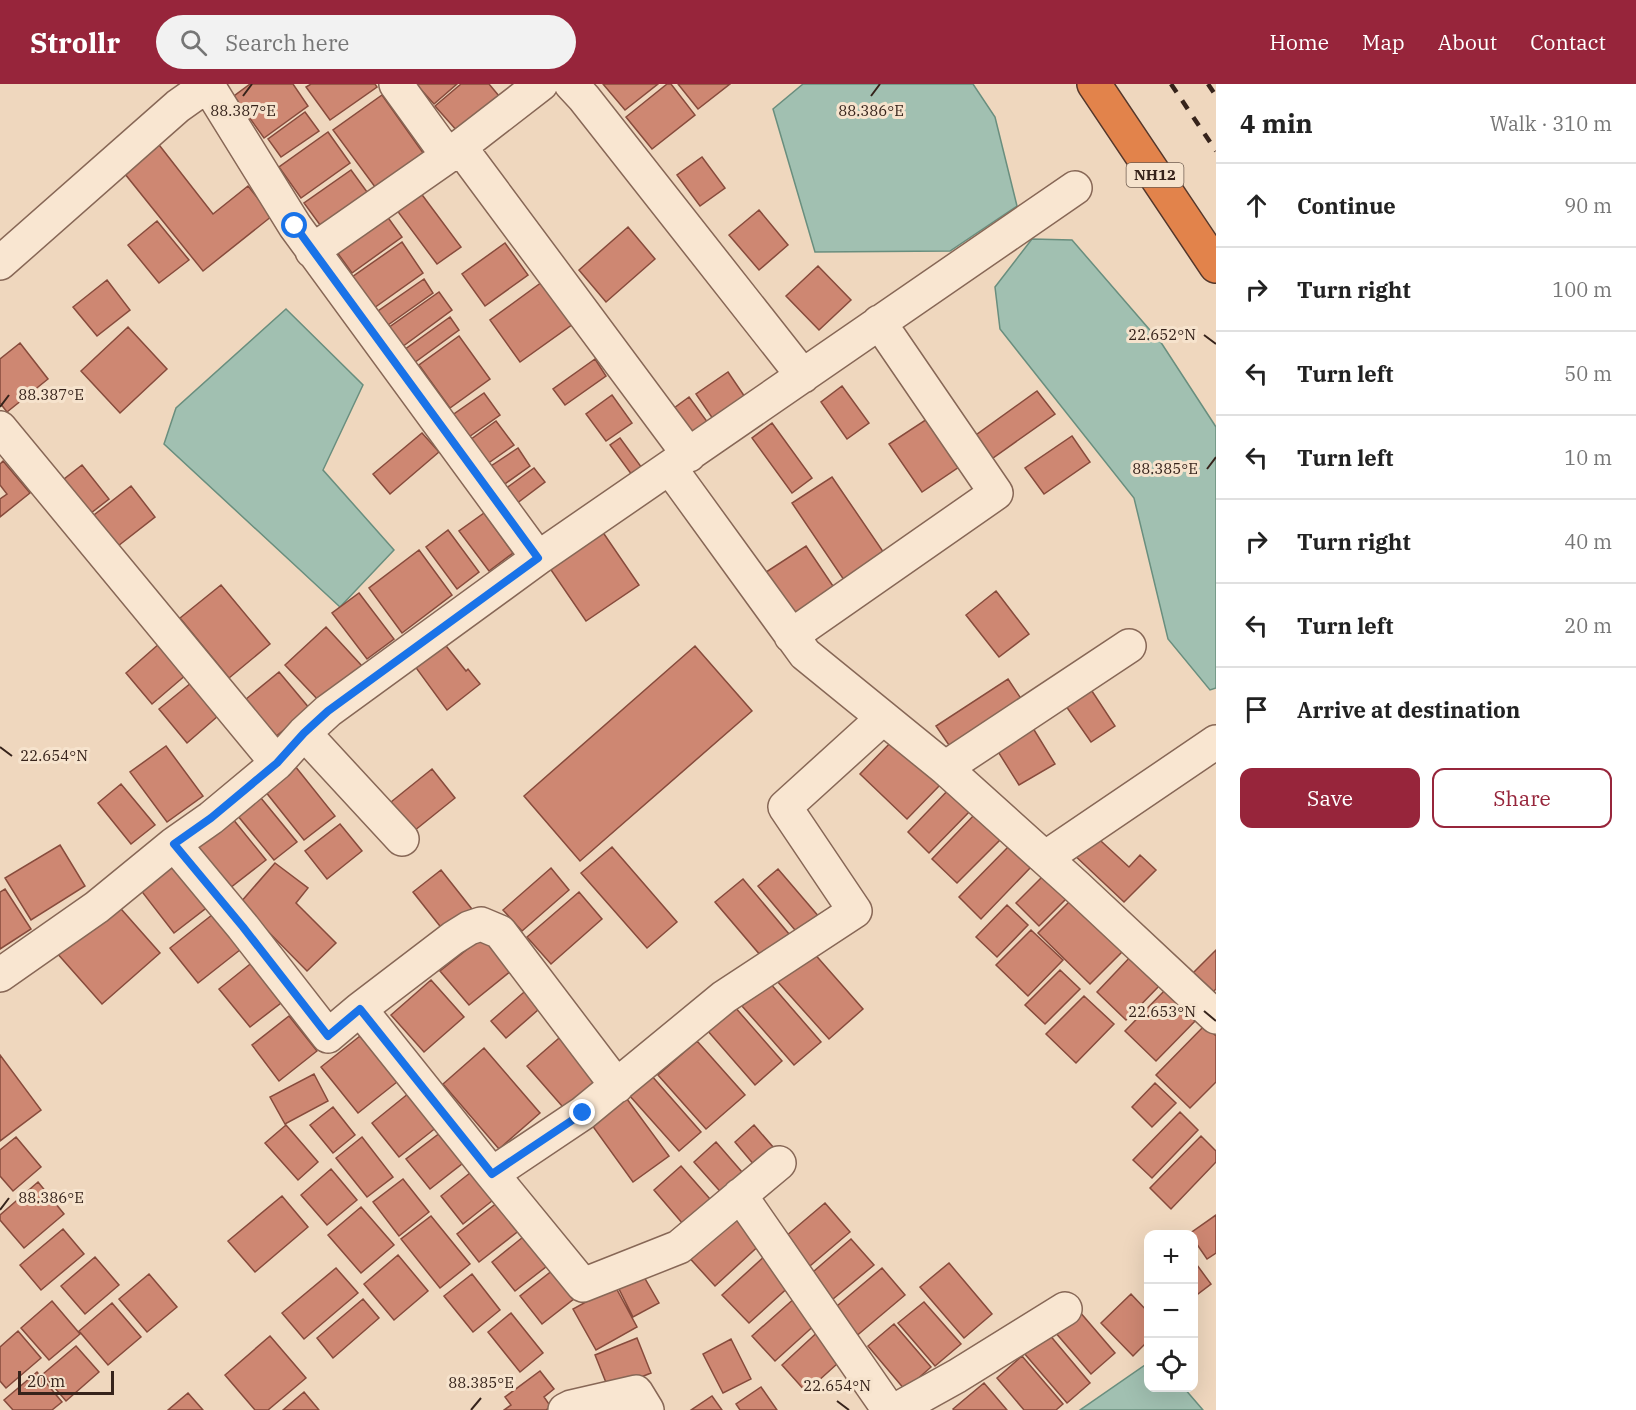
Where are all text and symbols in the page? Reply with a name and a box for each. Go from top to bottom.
search box [156,15,576,69]
text: Strollr [30,24,120,61]
icon: search [177,26,210,59]
text: Search here [225,28,349,57]
text: Home [1269,28,1329,56]
text: Map [1362,28,1405,56]
text: About [1438,28,1497,56]
text: Contact [1530,28,1606,56]
text: 88.387°E [210,101,276,120]
text: 88.386°E [838,101,904,120]
text: 4 min [1240,106,1313,140]
text: Walk · 310 m [1490,110,1612,137]
road number: NH12 [1126,163,1184,187]
icon: ahead [1240,189,1273,222]
text: Continue [1297,191,1396,220]
text: 90 m [1564,192,1612,219]
route start [281,212,307,238]
icon: right [1240,273,1273,306]
text: Turn right [1297,275,1411,304]
text: 100 m [1552,276,1612,303]
text: 22.652°N [1128,325,1196,344]
icon: left [1240,357,1273,390]
text: Turn left [1297,359,1393,388]
text: 50 m [1564,360,1612,387]
text: 88.387°E [18,385,84,404]
icon: left [1240,441,1273,474]
text: Turn left [1297,443,1393,472]
text: 10 m [1564,444,1612,471]
text: 88.385°E [1132,459,1198,478]
icon: right [1240,525,1273,558]
text: Turn right [1297,527,1411,556]
text: 40 m [1564,528,1612,555]
icon: left [1240,609,1273,642]
text: Turn left [1297,611,1393,640]
text: 20 m [1564,612,1612,639]
icon: arrive [1240,693,1273,726]
text: Arrive at destination [1297,695,1520,724]
text: 22.654°N [20,746,88,765]
button: Save [1240,768,1420,828]
button: Share [1432,768,1612,828]
text: 22.653°N [1128,1002,1196,1021]
route end [569,1099,595,1125]
text: 88.386°E [18,1188,84,1207]
map controls [1144,1230,1198,1392]
button: + [1144,1230,1198,1284]
button: − [1144,1284,1198,1338]
button: locate [1144,1338,1198,1392]
scale bar [18,1368,114,1396]
text: 20 m [27,1371,65,1391]
text: 88.385°E [448,1373,514,1392]
text: 22.654°N [803,1376,871,1395]

